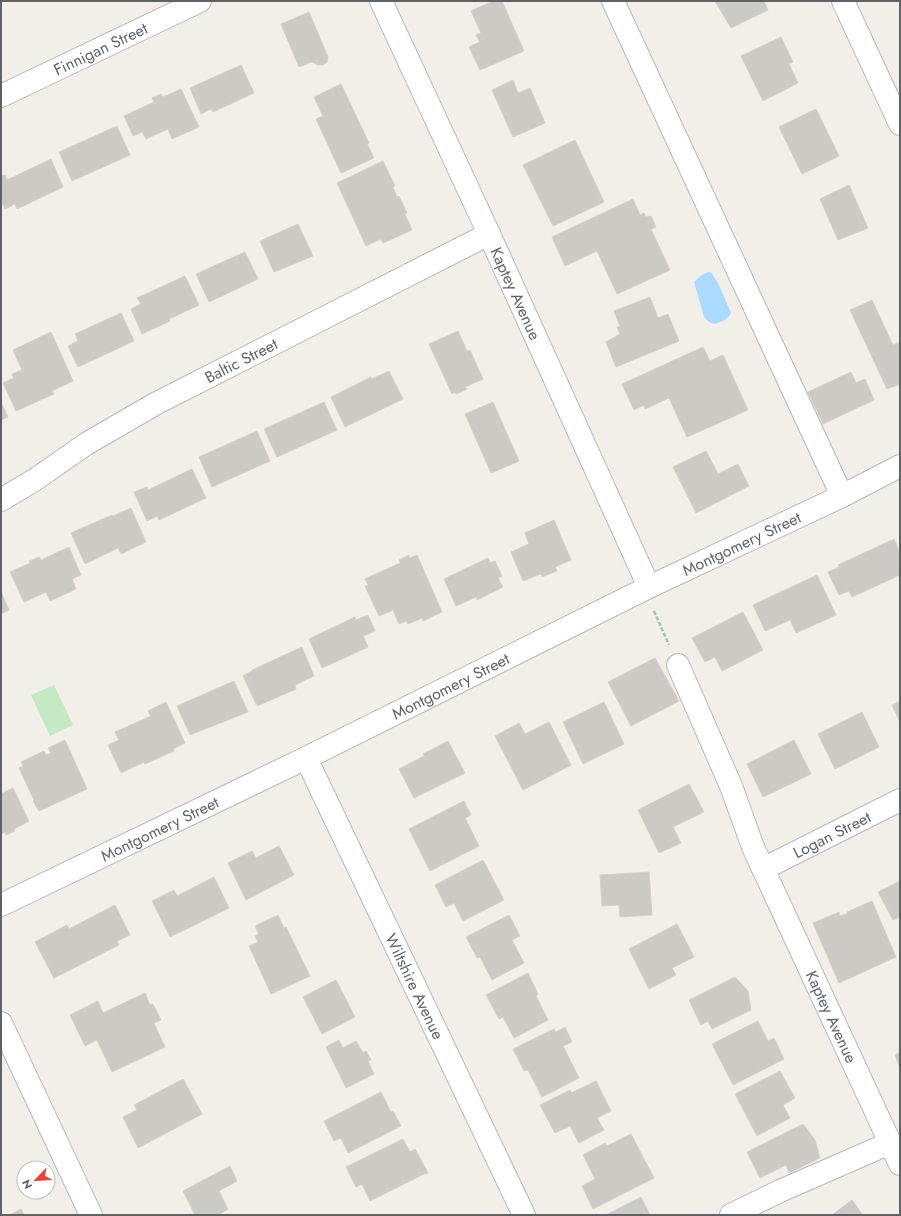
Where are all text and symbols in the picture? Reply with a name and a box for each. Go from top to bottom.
street label: Finnigan Street [50,17,151,81]
street label: Kaptey Avenue [484,244,546,344]
street label: Baltic Street [201,332,282,389]
street label: Montgomery Street [679,506,805,582]
street label: Montgomery Street [388,647,514,725]
street label: Montgomery Street [97,791,223,867]
street label: Logan Street [789,806,875,864]
street label: Wiltshire Avenue [379,930,450,1043]
street label: Kaptey Avenue [800,967,863,1067]
north arrow [16,1160,56,1200]
text: N [18,1177,36,1192]

